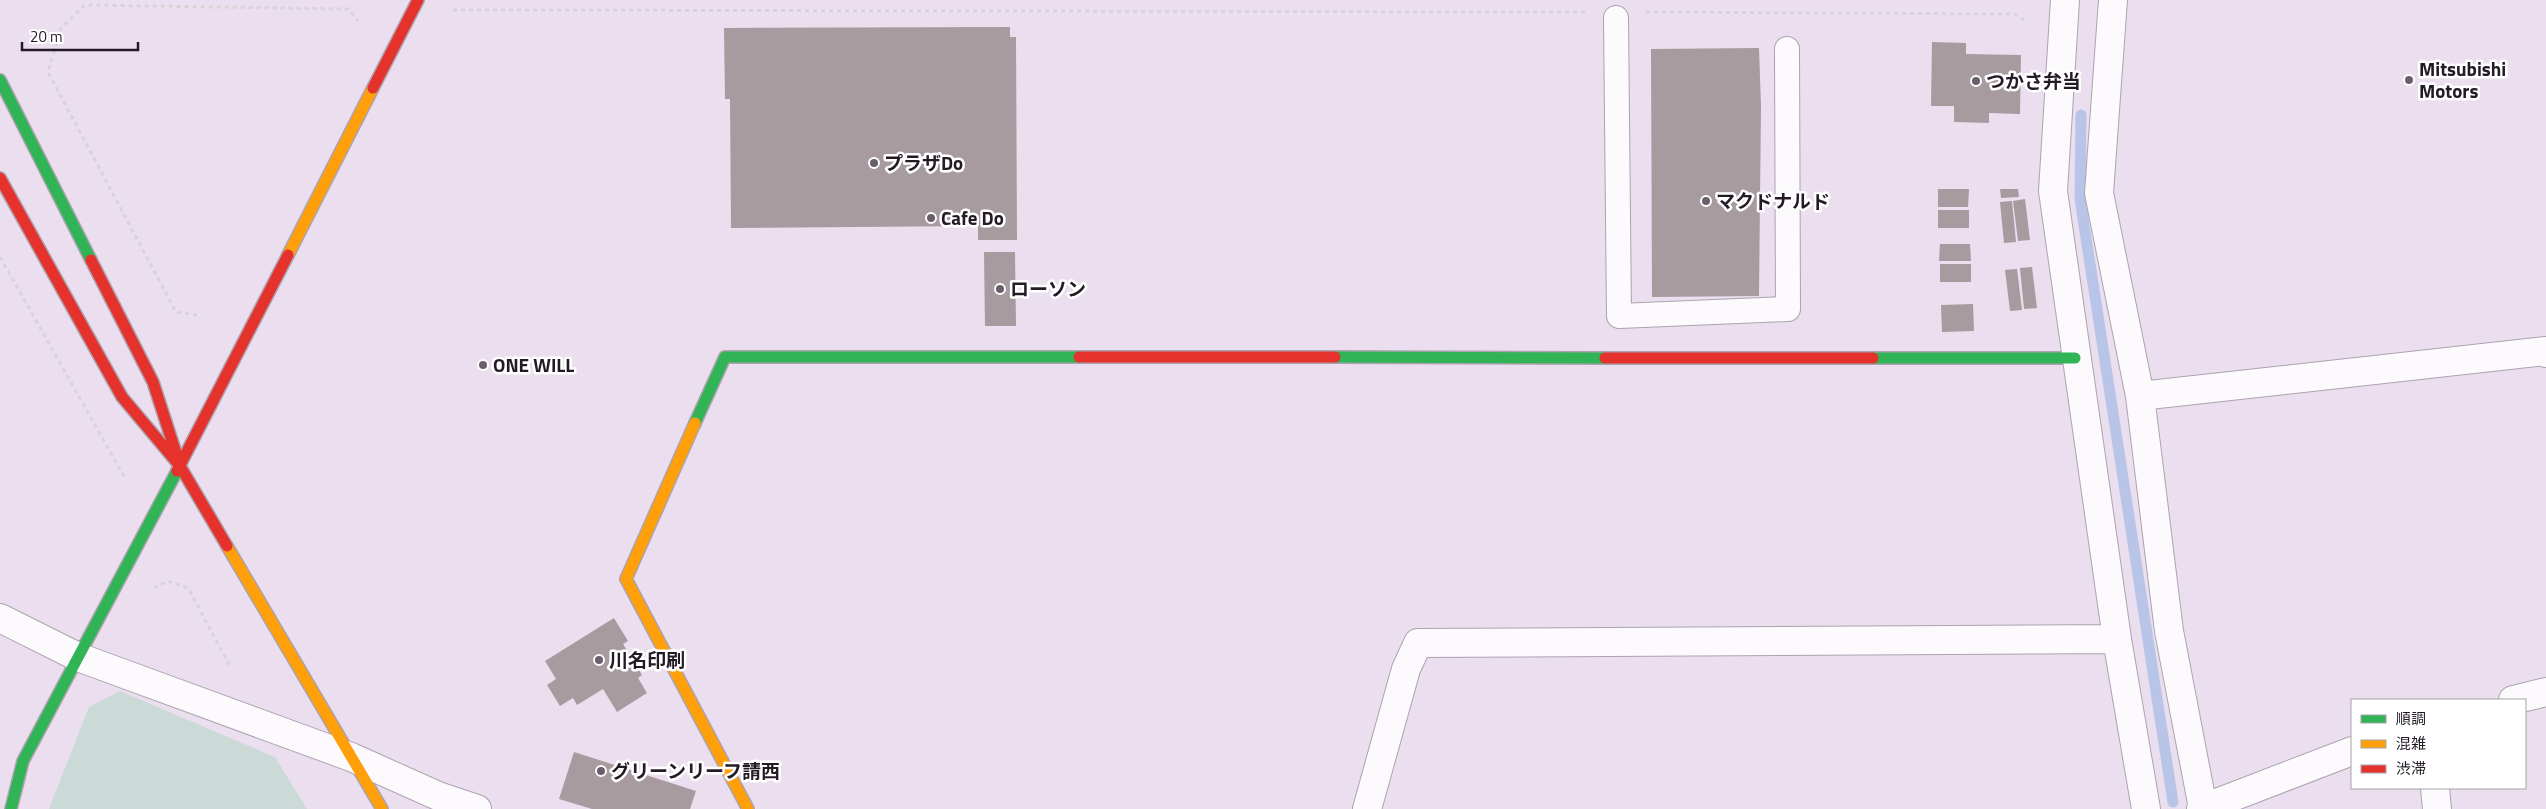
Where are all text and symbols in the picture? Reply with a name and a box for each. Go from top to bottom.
scale bar [22,20,139,52]
text: 20 m [30,25,63,48]
place label: Mitsubishi Motors [2419,54,2506,105]
place label: つかさ弁当 [1986,66,2081,95]
marker: Mitsubishi Motors [2403,74,2415,86]
marker: つかさ弁当 [1970,75,1982,87]
place label: プラザDo [884,148,963,177]
marker: プラザDo [868,157,880,169]
place label: マクドナルド [1716,186,1830,215]
marker: マクドナルド [1700,195,1712,207]
place label: Cafe Do [941,203,1004,232]
marker: Cafe Do [925,212,937,224]
place label: ローソン [1010,274,1086,303]
marker: ローソン [994,283,1006,295]
place label: ONE WILL [493,350,574,379]
marker: ONE WILL [477,359,489,371]
place label: 川名印刷 [609,645,685,674]
marker: 川名印刷 [593,654,605,666]
legend [2351,699,2526,789]
text: 順調 [2396,707,2426,730]
text: 混雑 [2396,732,2426,755]
place label: グリーンリーフ請西 [611,756,780,785]
text: 渋滞 [2396,757,2426,780]
marker: グリーンリーフ請西 [595,765,607,777]

